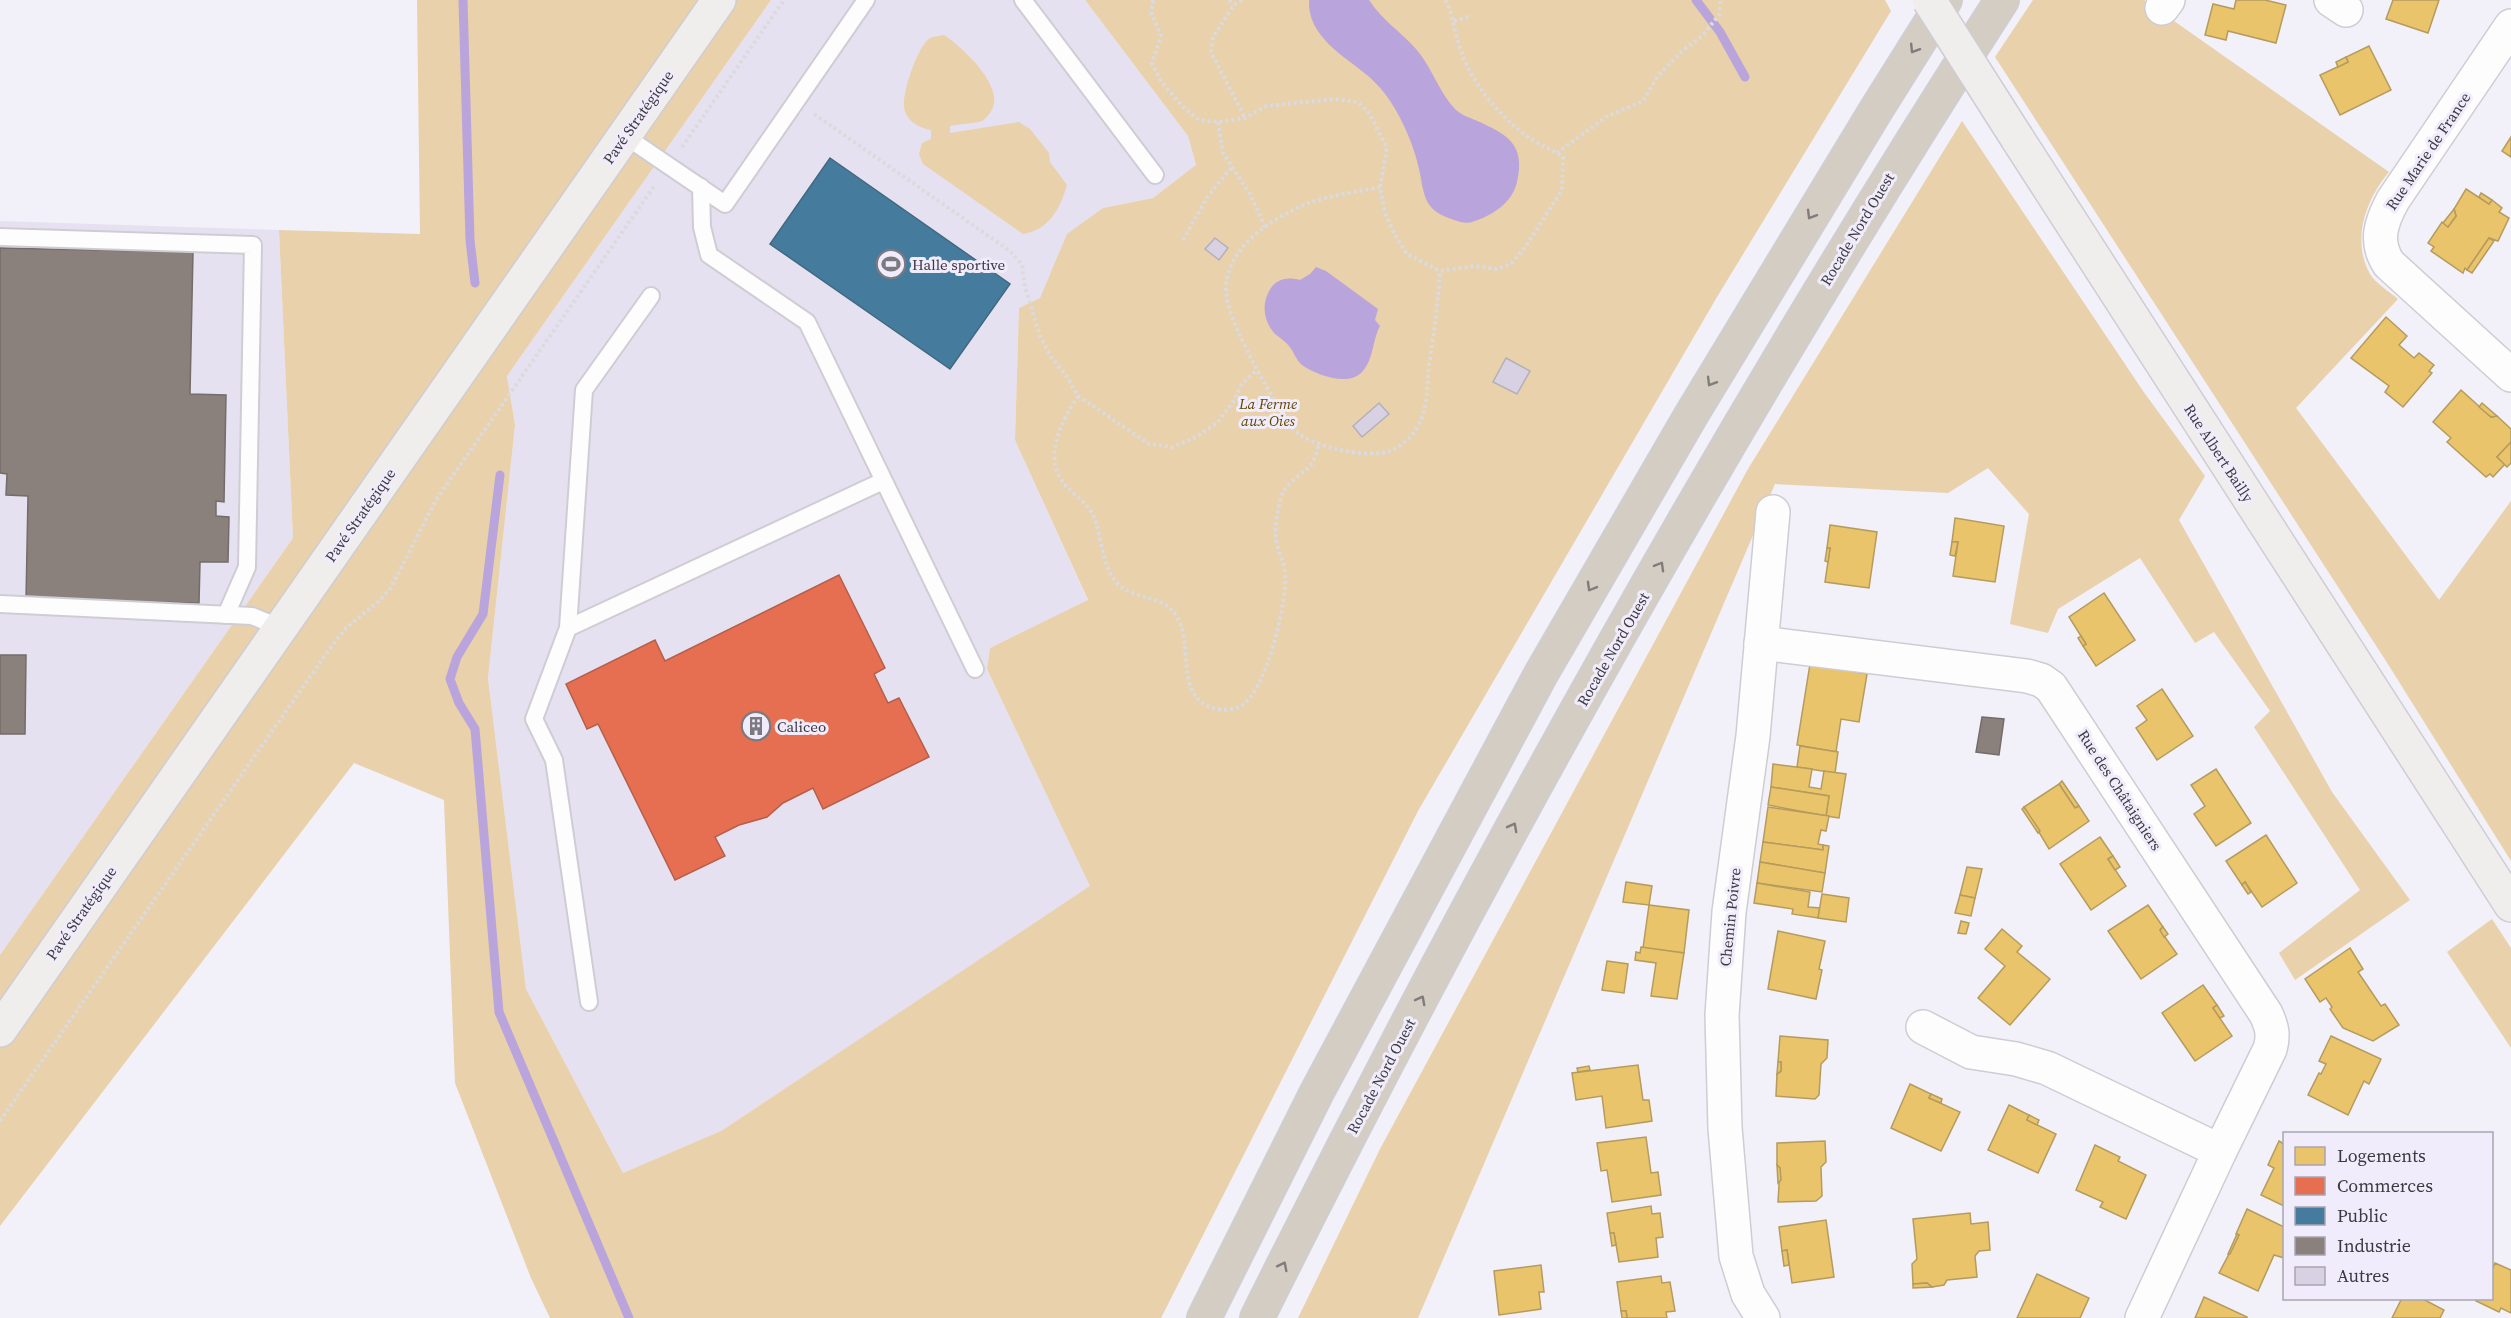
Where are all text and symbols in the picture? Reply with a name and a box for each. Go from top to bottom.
one-way arrow [1910,43,1921,54]
street label: Pavé Stratégique [598,66,678,168]
street label: Rue Marie de France [2381,88,2475,214]
street label: Rocade Nord Ouest [1815,169,1899,289]
one-way arrow [1807,209,1819,219]
sports icon: Halle sportive [875,248,907,280]
place label: Halle sportive [912,254,1006,275]
one-way arrow [1706,376,1718,386]
park label: La Ferme aux Oies [1238,393,1297,431]
street label: Rue Albert Bailly [2179,400,2259,506]
street label: Pavé Stratégique [320,464,400,566]
one-way arrow [1653,562,1665,572]
one-way arrow [1587,581,1598,591]
street label: Rocade Nord Ouest [1572,588,1654,710]
building icon: Caliceo [740,710,772,742]
place label: Caliceo [777,716,826,737]
street label: Rue des Châtaigniers [2073,725,2167,855]
one-way arrow [1506,823,1517,834]
street label: Pavé Stratégique [41,862,121,964]
street label: Chemin Poivre [1714,866,1746,967]
one-way arrow [1414,995,1425,1006]
street label: Rocade Nord Ouest [1342,1014,1420,1137]
legend [2283,1132,2493,1300]
text: Logements [2337,1143,2426,1168]
text: Commerces [2337,1173,2433,1198]
text: Public [2337,1203,2388,1228]
text: Industrie [2337,1233,2411,1258]
one-way arrow [1276,1261,1287,1272]
text: Autres [2337,1263,2390,1288]

